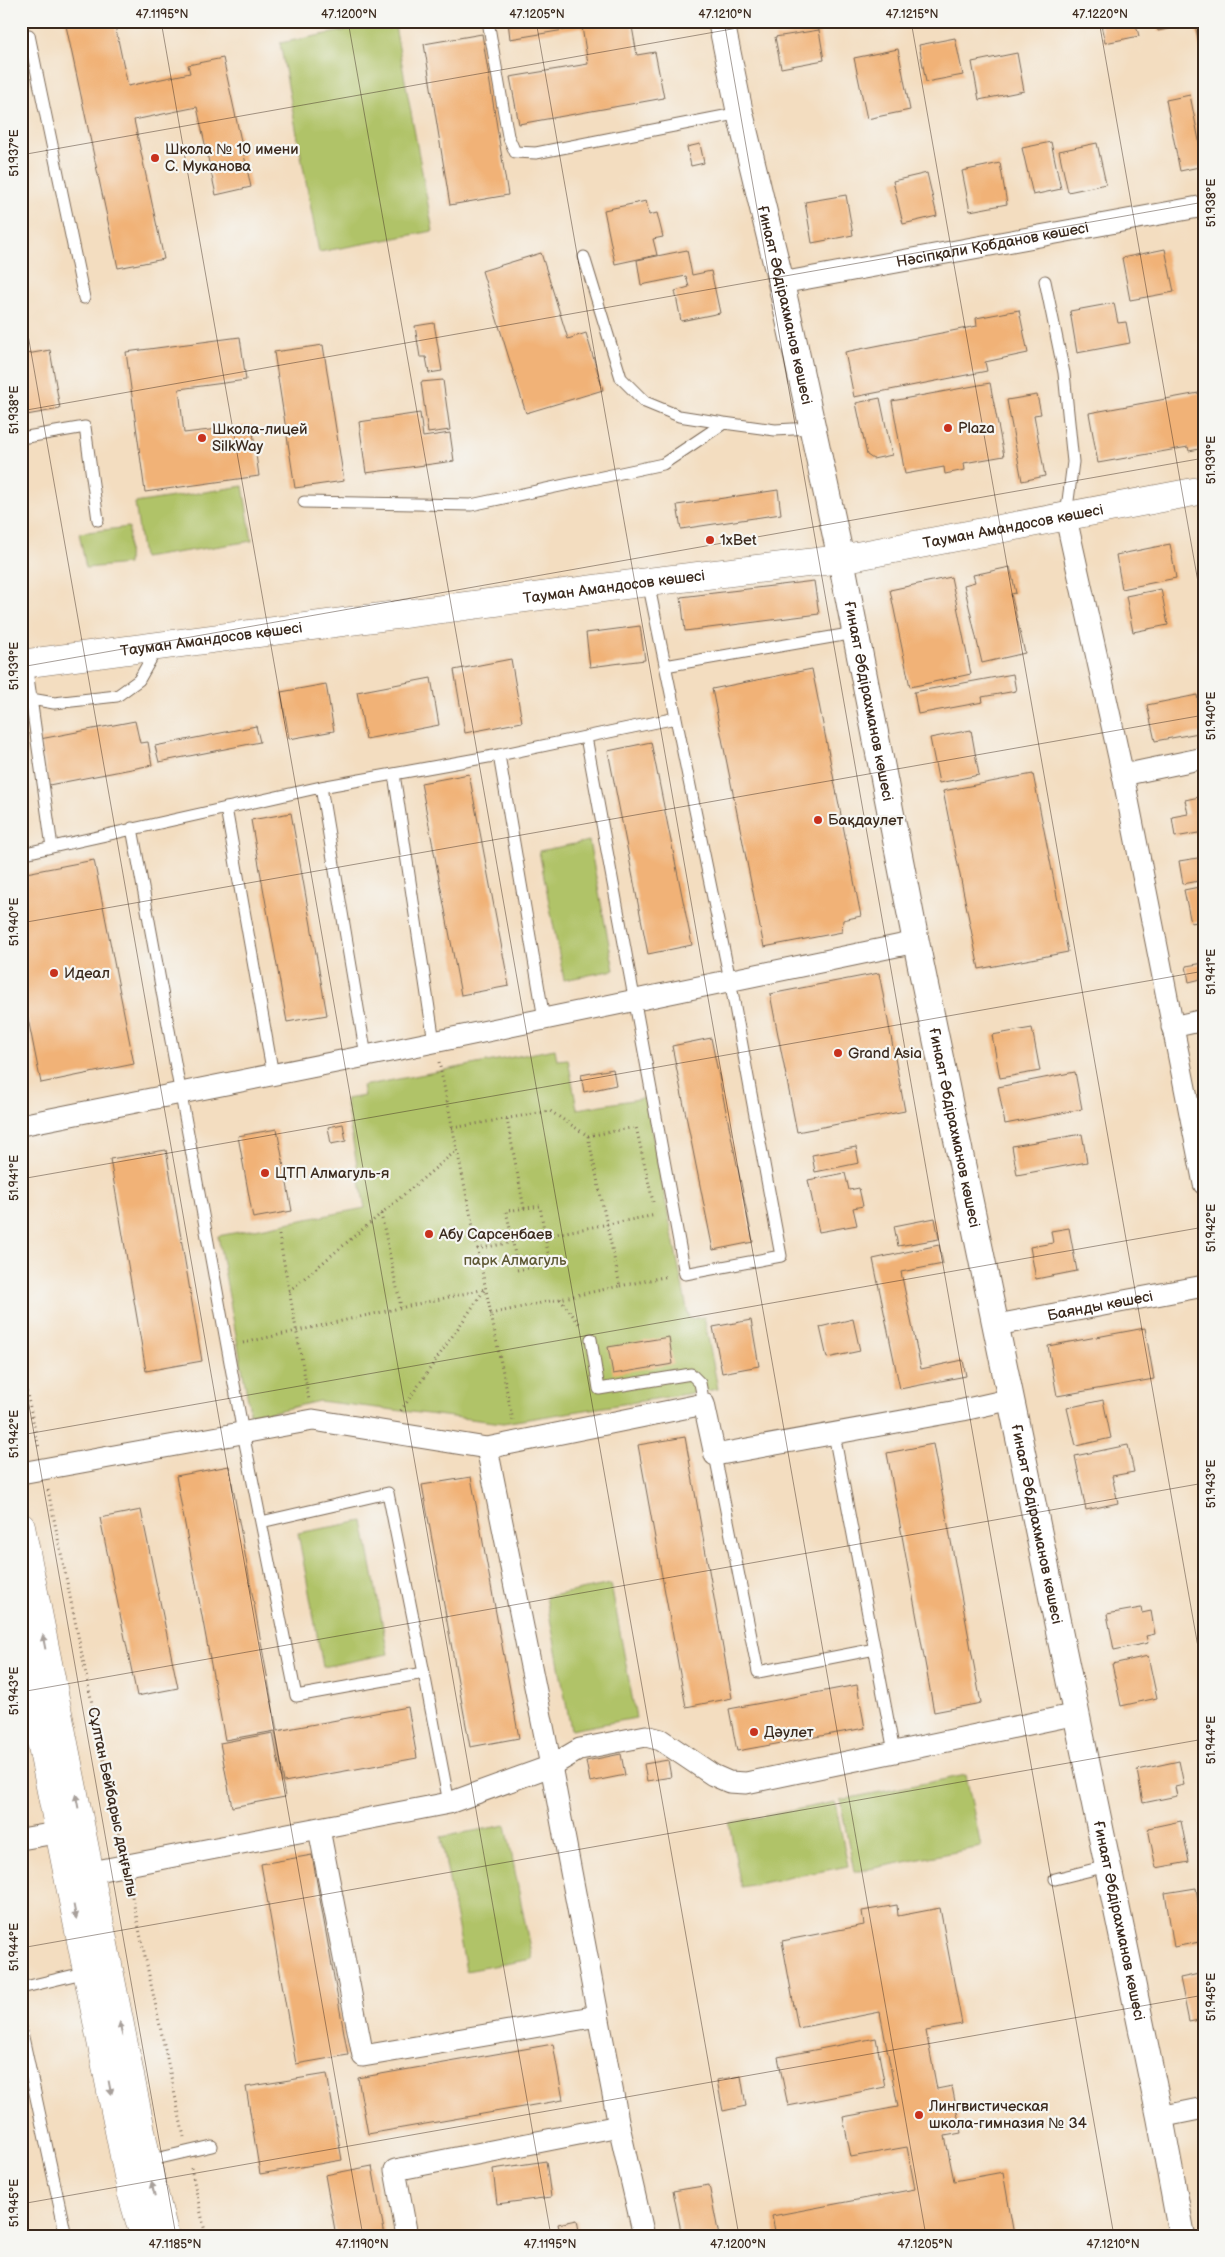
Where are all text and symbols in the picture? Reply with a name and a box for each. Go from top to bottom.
text: 47.1195°N [135,7,189,22]
text: 47.1200°N [321,7,377,22]
text: 47.1205°N [509,7,565,22]
text: 47.1210°N [698,7,752,22]
text: 47.1215°N [885,7,939,22]
text: 47.1220°N [1072,7,1128,22]
text: 51.937°E [7,129,22,177]
place label: Школа № 10 имени С. Муканова [165,140,299,176]
marker: Школа № 10 имени С. Муканова [149,152,161,164]
text: 51.938°E [1204,179,1219,227]
street label: Ғинаят Әбдірахманов көшесі [753,203,816,406]
street label: Нәсіпқали Қобданов көшесі [895,218,1090,272]
text: 51.938°E [7,386,22,434]
place label: Plaza [958,419,995,438]
place label: Школа-лицей SilkWay [212,420,307,456]
marker: Plaza [942,422,954,434]
marker: Школа-лицей SilkWay [196,432,208,444]
text: 51.939°E [1204,436,1219,484]
street label: Тауман Амандосов көшесі [921,500,1105,553]
place label: 1xBet [720,531,757,550]
marker: 1xBet [704,534,716,546]
street label: Тауман Амандосов көшесі [522,566,706,608]
street label: Ғинаят Әбдірахманов көшесі [839,599,897,803]
street label: Тауман Амандосов көшесі [119,618,304,661]
text: 51.939°E [7,642,22,690]
text: 51.940°E [1204,692,1219,740]
place label: Бақдаулет [828,811,904,830]
marker: Бақдаулет [812,814,824,826]
text: 51.940°E [7,898,22,946]
text: 51.941°E [1204,949,1219,995]
place label: Идеал [64,964,110,983]
marker: Идеал [48,967,60,979]
street label: Ғинаят Әбдірахманов көшесі [924,1026,984,1229]
place label: Grand Asia [848,1044,922,1063]
marker: Grand Asia [832,1047,844,1059]
text: 51.941°E [7,1155,22,1201]
place label: ЦТП Алмагуль-я [275,1164,389,1183]
marker: ЦТП Алмагуль-я [259,1167,271,1179]
text: 51.942°E [1204,1204,1219,1252]
place label: Абу Сарсенбаев [438,1225,552,1244]
marker: Абу Сарсенбаев [423,1228,435,1240]
park label: парк Алмагуль [463,1251,567,1270]
street label: Баянды көшесі [1046,1287,1155,1325]
text: 51.942°E [7,1410,22,1458]
street label: Ғинаят Әбдірахманов көшесі [1006,1422,1066,1626]
text: 51.943°E [1204,1460,1219,1508]
one-way arrow [40,1633,48,1649]
text: 51.943°E [7,1667,22,1715]
street label: Сұлтан Бейбарыс даңғылы [83,1706,142,1899]
text: 51.944°E [1204,1716,1219,1764]
place label: Дәулет [764,1723,814,1742]
marker: Дәулет [748,1726,760,1738]
one-way arrow [72,1793,80,1809]
street label: Ғинаят Әбдірахманов көшесі [1089,1819,1149,2022]
one-way arrow [71,1904,79,1919]
text: 51.944°E [7,1923,22,1971]
text: 51.945°E [1204,1973,1219,2021]
one-way arrow [117,2022,125,2037]
one-way arrow [107,2081,115,2097]
place label: Лингвистическая школа-гимназия № 34 [928,2097,1087,2133]
marker: Лингвистическая школа-гимназия № 34 [913,2109,925,2121]
text: 51.945°E [7,2179,22,2227]
one-way arrow [149,2181,157,2196]
text: 47.1185°N [148,2237,202,2252]
text: 47.1190°N [335,2237,389,2252]
text: 47.1195°N [523,2237,577,2252]
text: 47.1200°N [710,2237,766,2252]
text: 47.1205°N [897,2237,953,2252]
text: 47.1210°N [1086,2237,1140,2252]

